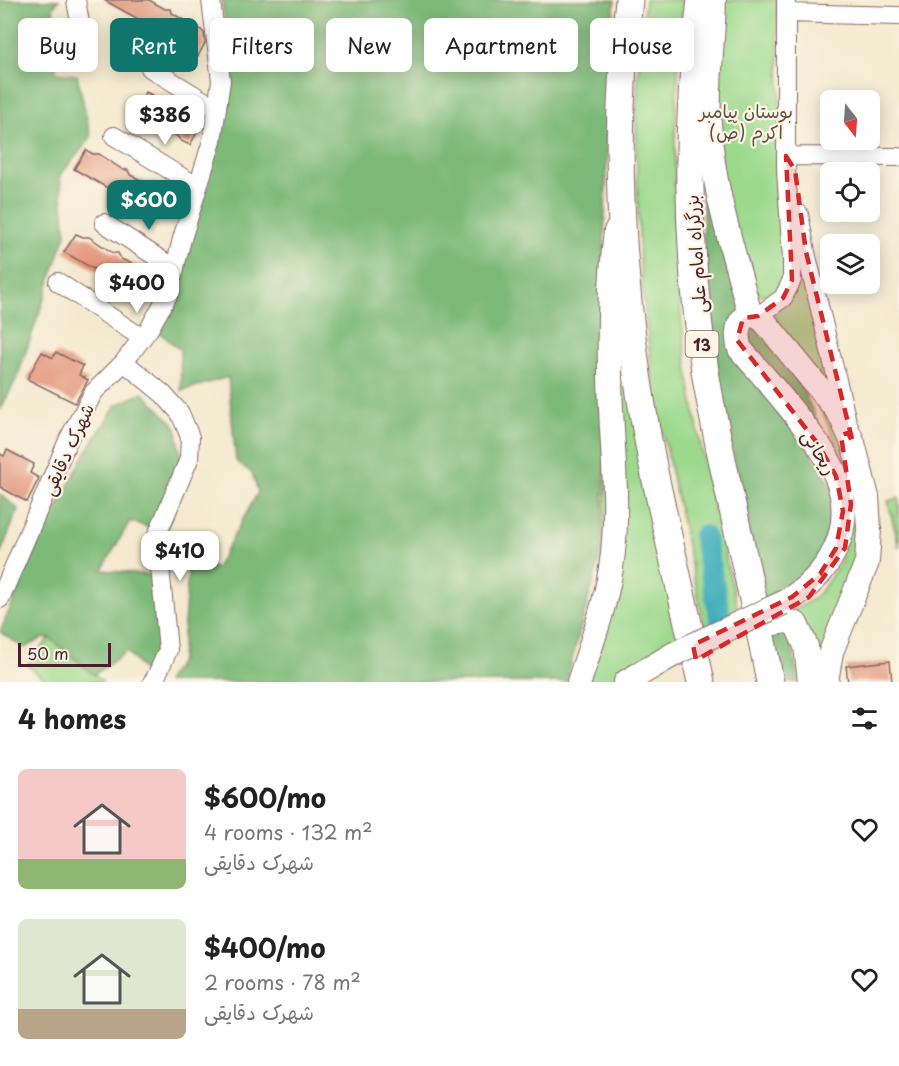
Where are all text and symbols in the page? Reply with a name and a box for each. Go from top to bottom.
chip: Buy [18,18,98,72]
chip: Rent [110,18,198,72]
chip: Filters [210,18,314,72]
chip: New [326,18,412,72]
chip: Apartment [424,18,578,72]
chip: House [590,18,694,72]
north arrow [820,90,880,150]
map controls [820,90,880,294]
pin: $386 [129,95,201,146]
park label: بوستان پیامبر اکرم (ص) [697,97,793,147]
text: $386 [139,99,191,129]
button: locate [820,162,880,222]
pin: $600 [113,180,185,231]
text: $600 [121,184,177,214]
street label: بزرگراه امام علی [677,194,715,314]
button: layers [820,234,880,294]
pin: $400 [101,263,173,314]
text: $400 [109,267,165,297]
road number: 13 [686,331,718,357]
street label: شهرک دقایقی [34,398,100,500]
street label: ریحانی [796,424,844,480]
pin: $410 [144,531,216,582]
text: $410 [155,535,205,565]
scale bar [18,640,111,668]
text: 50 m [27,641,68,665]
text: 4 homes [18,699,126,738]
icon: filters [848,702,881,735]
text: $600/mo [204,778,326,817]
icon: home [66,793,138,865]
icon: heart [848,813,881,846]
text: 4 rooms · 132 m² [204,817,373,847]
text: شهرک دقایقی [204,847,314,877]
text: $400/mo [204,928,325,967]
icon: home [66,943,138,1015]
icon: heart [848,963,881,996]
text: 2 rooms · 78 m² [204,967,361,997]
text: شهرک دقایقی [204,997,314,1027]

